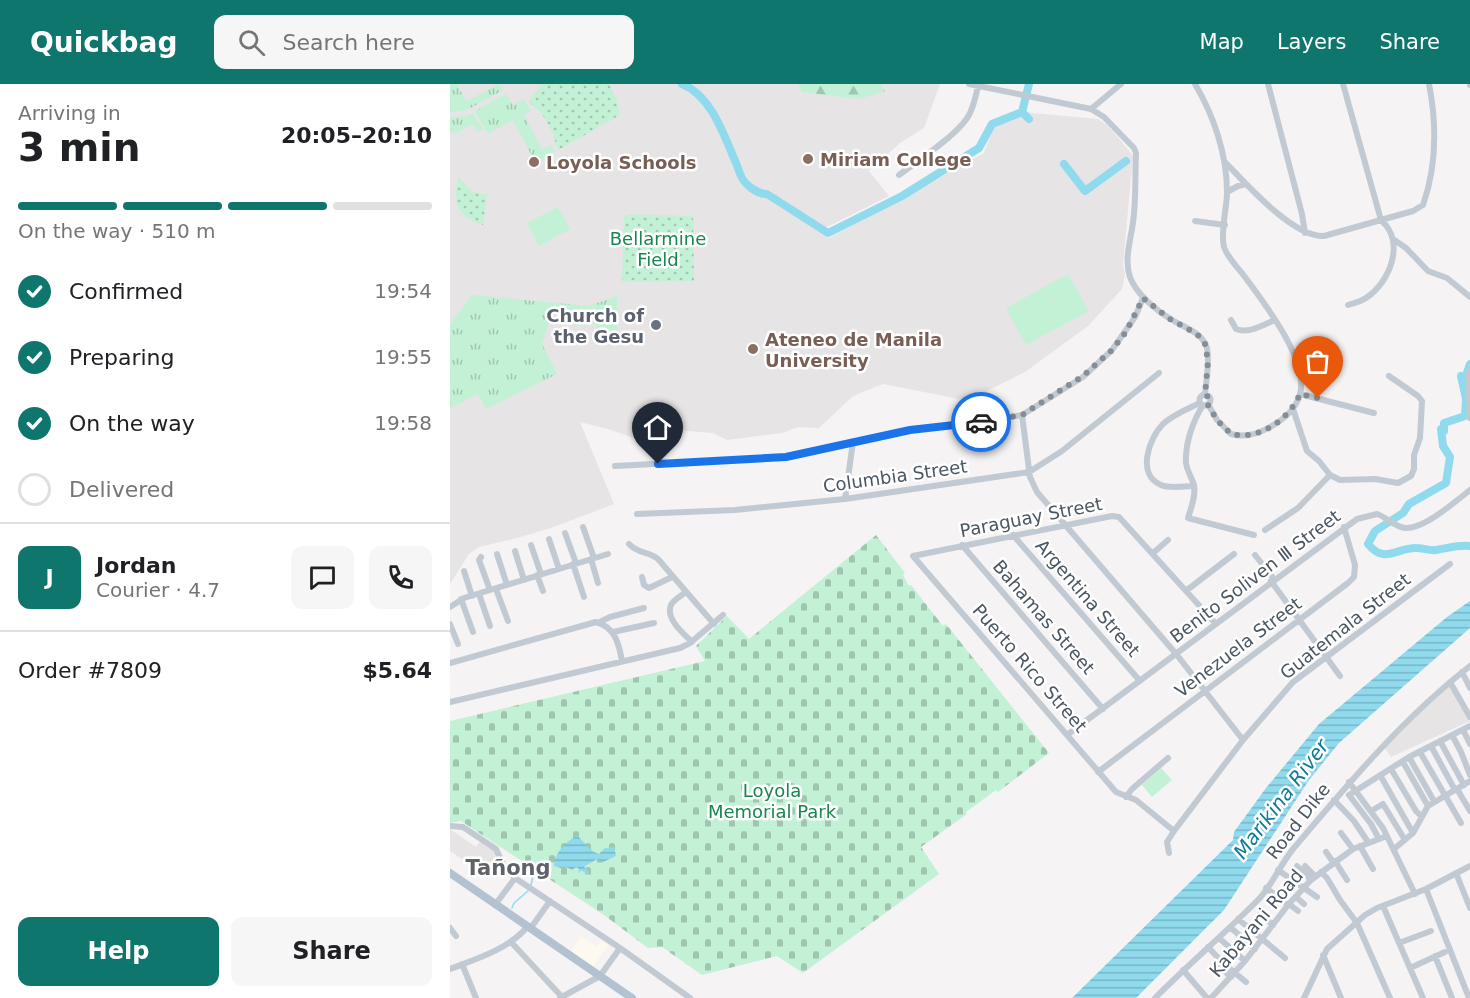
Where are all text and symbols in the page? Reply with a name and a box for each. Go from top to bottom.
search box [214,15,634,69]
text: Quickbag [30,26,178,59]
icon: search [235,26,268,59]
text: Search here [283,30,415,55]
text: Map [1200,30,1244,54]
text: Layers [1277,30,1346,54]
text: Share [1379,30,1440,54]
text: Arriving in [18,101,121,125]
text: 20:05–20:10 [281,123,432,148]
text: 3 min [18,125,140,170]
place label: Miriam College [820,149,972,170]
place label: Loyola Schools [546,152,697,173]
marker: Miriam College [801,152,815,166]
marker: Loyola Schools [527,155,541,169]
text: On the way · 510 m [18,219,216,243]
park label: Bellarmine Field [610,228,706,270]
icon: check [18,275,51,308]
text: Confirmed [69,279,183,304]
text: 19:54 [374,279,432,303]
place label: Church of the Gesu [546,305,644,347]
marker: Church of the Gesu [649,318,663,332]
place label: Ateneo de Manila University [765,329,942,371]
pin [1292,336,1343,398]
icon: check [18,341,51,374]
marker: Ateneo de Manila University [746,342,760,356]
text: Preparing [69,345,175,370]
text: 19:55 [374,345,432,369]
icon: bag [1301,345,1334,378]
courier [951,392,1011,452]
pin [632,402,683,464]
icon: car [965,406,998,439]
icon: check [18,407,51,440]
text: On the way [69,411,195,436]
text: 19:58 [374,411,432,435]
icon: home [641,411,674,444]
street label: Columbia Street [822,455,968,497]
text: Delivered [69,477,174,502]
street label: Paraguay Street [958,493,1104,541]
street label: Benito Soliven Ⅲ Street [1166,505,1344,647]
street label: Argentina Street [1031,535,1145,661]
button: chat [291,546,354,609]
button: phone [369,546,432,609]
text: Jordan [96,553,176,578]
street label: Bahamas Street [989,556,1099,678]
text: J [45,565,54,590]
street label: Guatemala Street [1276,569,1414,683]
text: Courier · 4.7 [96,578,220,602]
street label: Venezuela Street [1171,593,1305,701]
street label: Puerto Rico Street [969,600,1091,736]
text: Order #7809 [18,658,162,683]
text: $5.64 [362,658,432,683]
water label: Marikina River [1228,733,1335,864]
street label: Road Dike [1262,779,1334,863]
park label: Loyola Memorial Park [708,780,837,822]
district label: Tañong [465,856,551,880]
street label: Kabayani Road [1205,865,1307,981]
button: Help [18,917,219,986]
button: Share [231,917,432,986]

